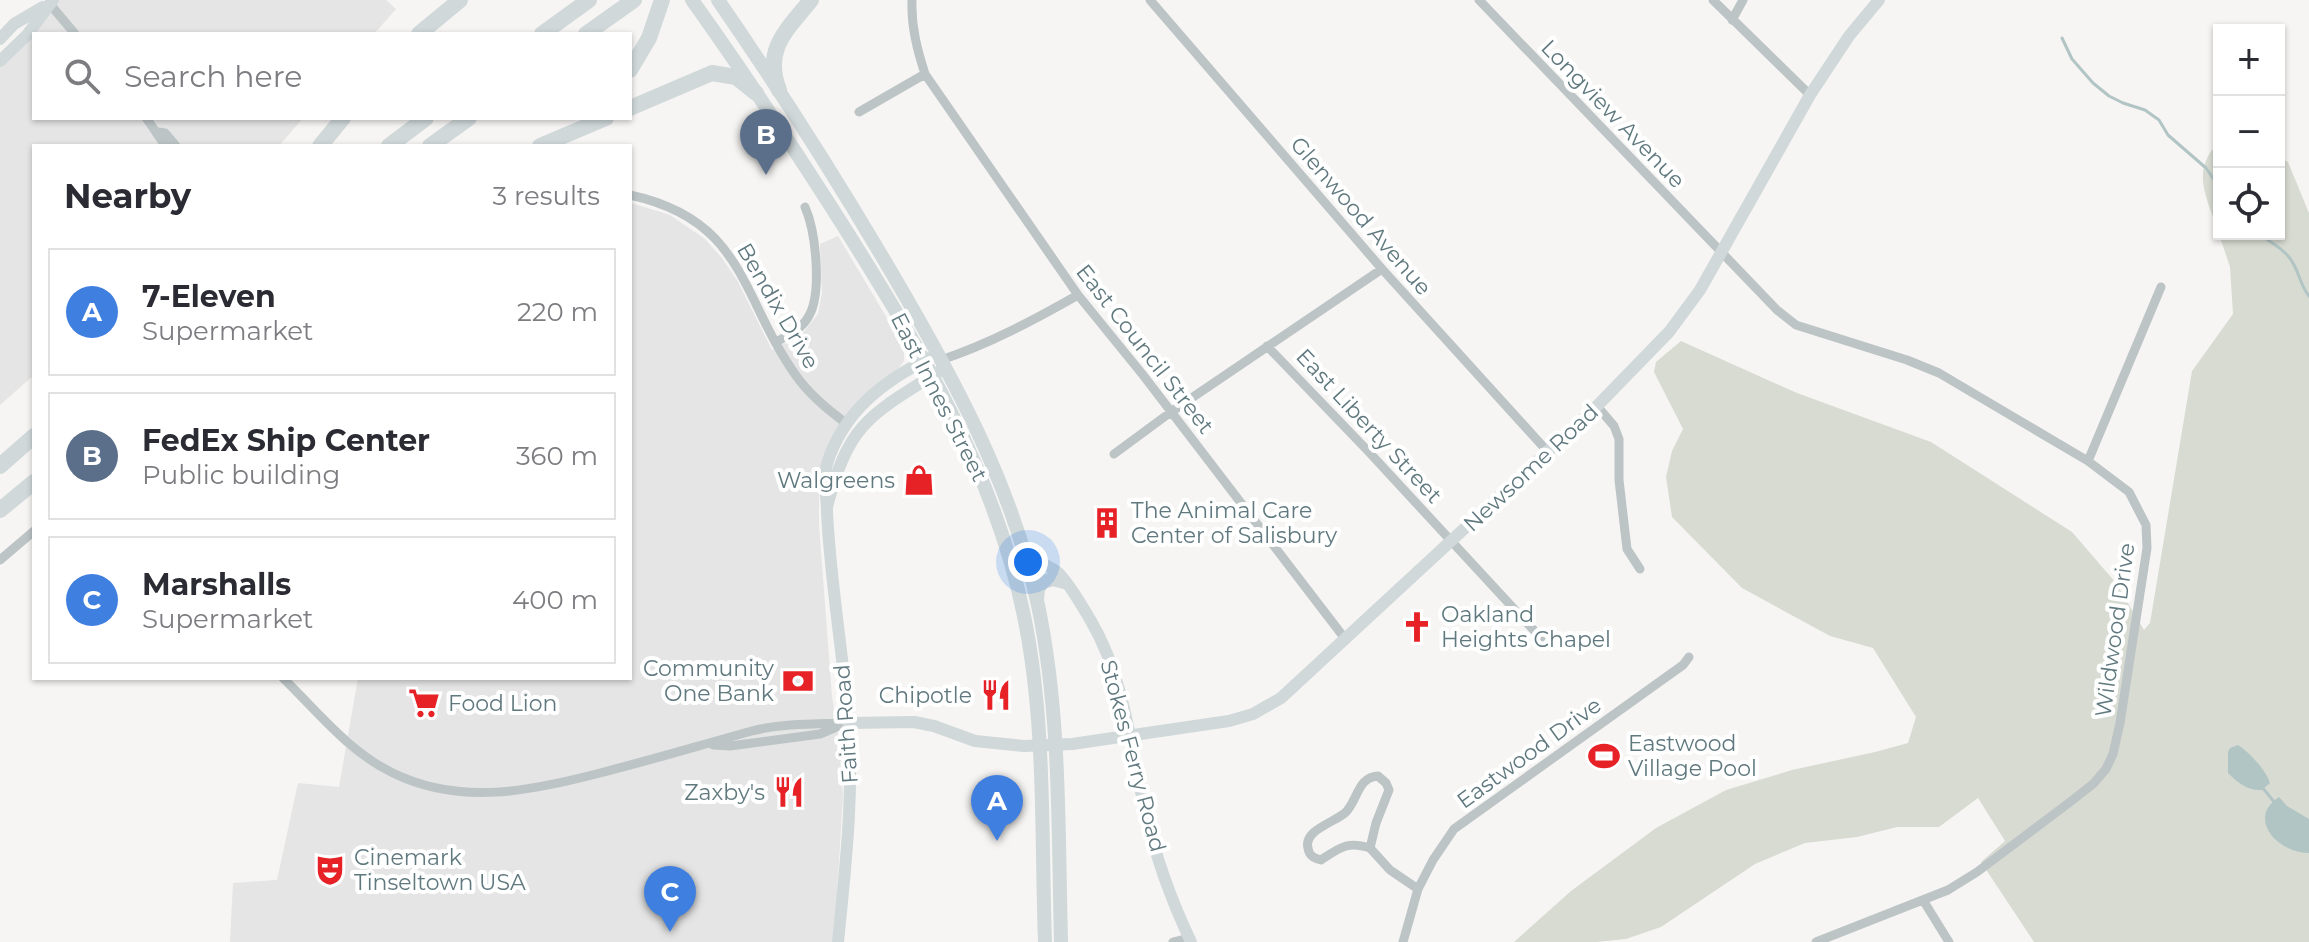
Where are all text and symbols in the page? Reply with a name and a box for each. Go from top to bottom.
map controls [2213,24,2285,240]
button: + [2213,24,2285,96]
search box [32,32,632,120]
street label: Longview Avenue [1535,34,1691,194]
icon: search [60,54,104,98]
text: Search here [124,58,302,95]
button: − [2213,96,2285,168]
pin: B [740,109,792,175]
street label: Glenwood Avenue [1285,131,1437,301]
button: locate [2213,168,2285,240]
text: Nearby [64,175,191,217]
text: 3 results [493,180,600,212]
street label: Bendix Drive [731,238,825,374]
street label: East Council Street [1070,259,1220,439]
text: 7-Eleven [142,278,276,315]
text: A [82,296,102,328]
text: 220 m [517,296,598,328]
street label: East Innes Street [885,308,993,486]
text: Supermarket [142,315,313,347]
street label: East Liberty Street [1290,343,1448,509]
street label: Newsome Road [1458,399,1604,537]
text: FedEx Ship Center [142,422,430,459]
text: B [82,440,102,472]
text: 360 m [516,440,598,472]
text: Public building [142,459,340,491]
shop icon: Walgreens [902,463,936,497]
place label: Walgreens [777,467,895,494]
place label: The Animal Care Center of Salisbury [1131,497,1337,549]
building icon: The Animal Care Center of Salisbury [1090,506,1124,540]
street label: Wildwood Drive [2089,541,2141,719]
your location [1008,542,1048,582]
text: Marshalls [142,566,291,603]
text: C [83,584,101,616]
text: 400 m [512,584,598,616]
place label: Oakland Heights Chapel [1441,601,1611,653]
text: Supermarket [142,603,313,635]
church icon: Oakland Heights Chapel [1400,610,1434,644]
place label: Community One Bank [643,655,775,707]
street label: Stokes Ferry Road [1094,657,1172,855]
bank icon: Community One Bank [781,664,815,698]
street label: Faith Road [828,664,864,784]
restaurant icon: Chipotle [979,678,1013,712]
place label: Chipotle [879,682,972,709]
supermarket icon: Food Lion [407,686,441,720]
place label: Food Lion [448,690,557,717]
street label: Eastwood Drive [1452,692,1606,814]
place label: Eastwood Village Pool [1628,730,1757,782]
sports icon: Eastwood Village Pool [1587,739,1621,773]
restaurant icon: Zaxby's [772,775,806,809]
pin: A [971,775,1023,841]
place label: Zaxby's [684,779,765,806]
place label: Cinemark Tinseltown USA [354,844,526,896]
theatre icon: Cinemark Tinseltown USA [313,853,347,887]
pin: C [644,866,696,932]

